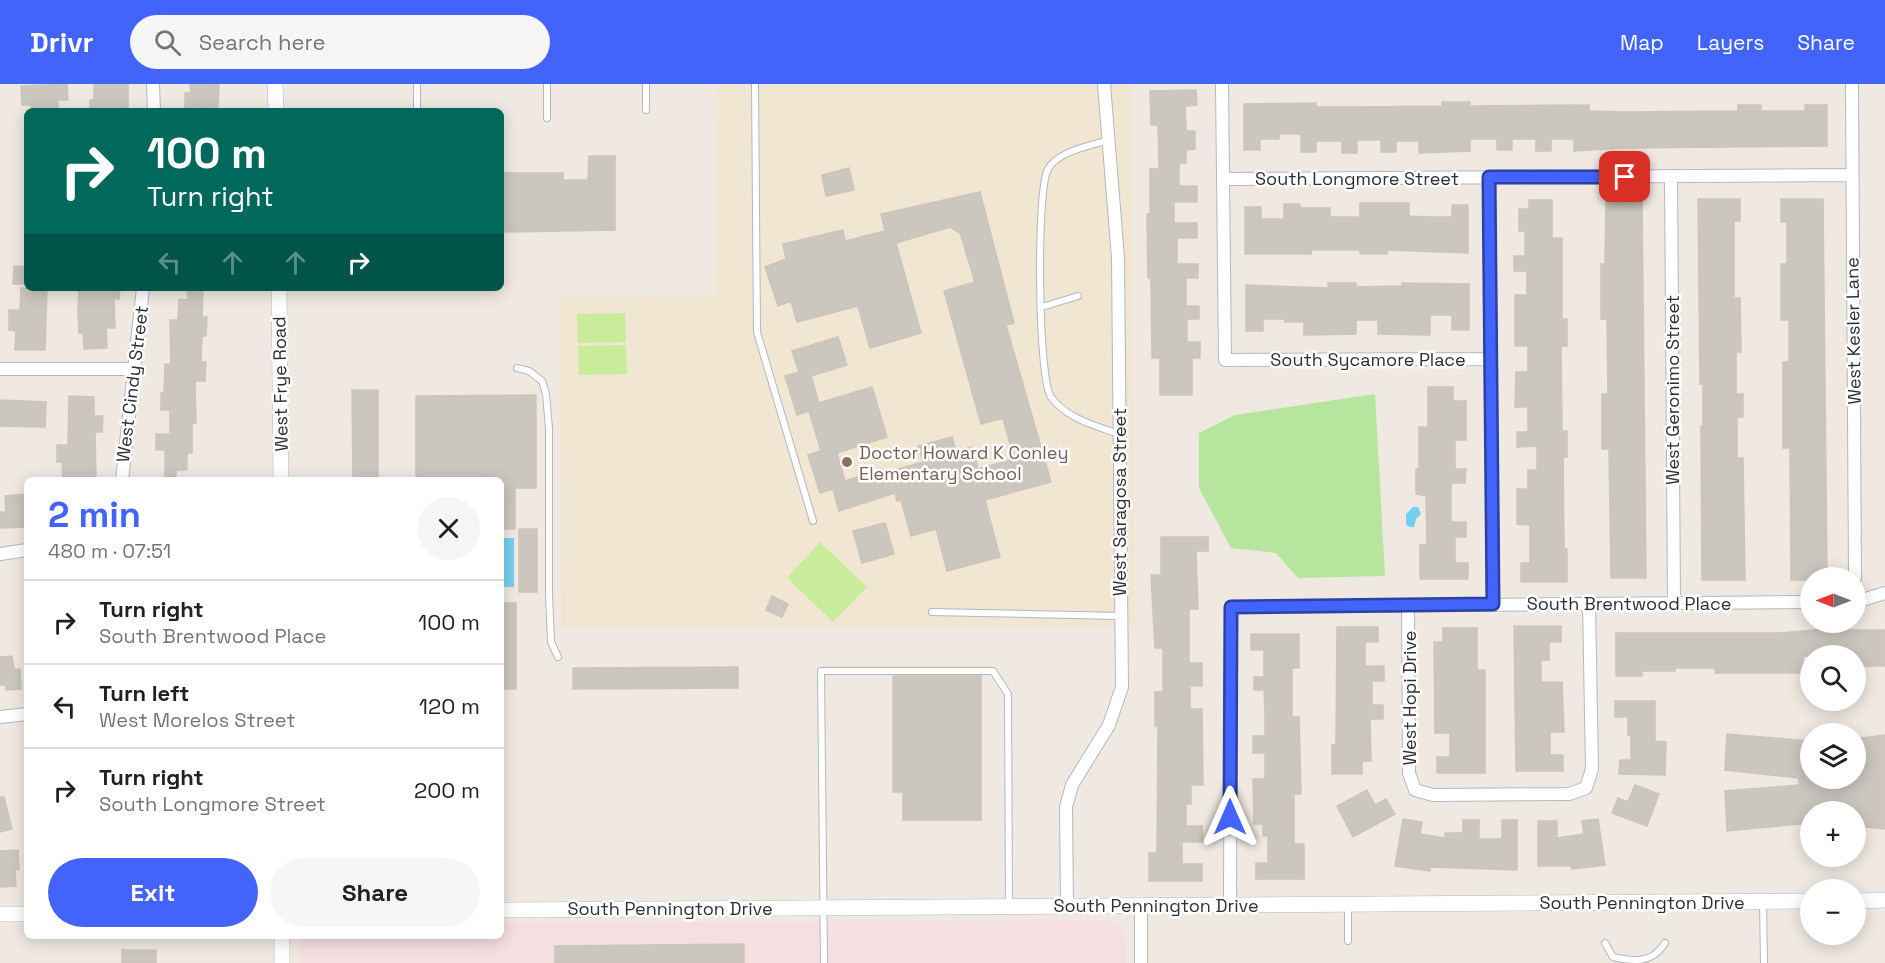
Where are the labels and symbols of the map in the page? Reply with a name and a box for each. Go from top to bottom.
pin [1599,151,1650,202]
street label: South Longmore Street [1255,167,1459,190]
street label: West Kesler Lane [1840,257,1866,405]
street label: West Geronimo Street [1661,295,1684,485]
street label: West Cindy Street [111,304,153,464]
street label: West Frye Road [267,316,293,452]
street label: South Sycamore Place [1270,348,1466,371]
street label: West Saragosa Street [1108,408,1131,596]
place label: Doctor Howard K Conley Elementary School [859,441,1068,485]
marker: Doctor Howard K Conley Elementary School [840,455,854,469]
north arrow [1800,567,1866,633]
street label: South Brentwood Place [1527,592,1731,615]
street label: West Hopi Drive [1398,630,1421,766]
position arrow [1198,785,1262,849]
street label: South Pennington Drive [1539,891,1745,914]
street label: South Pennington Drive [1053,894,1259,917]
street label: South Pennington Drive [567,897,773,920]

